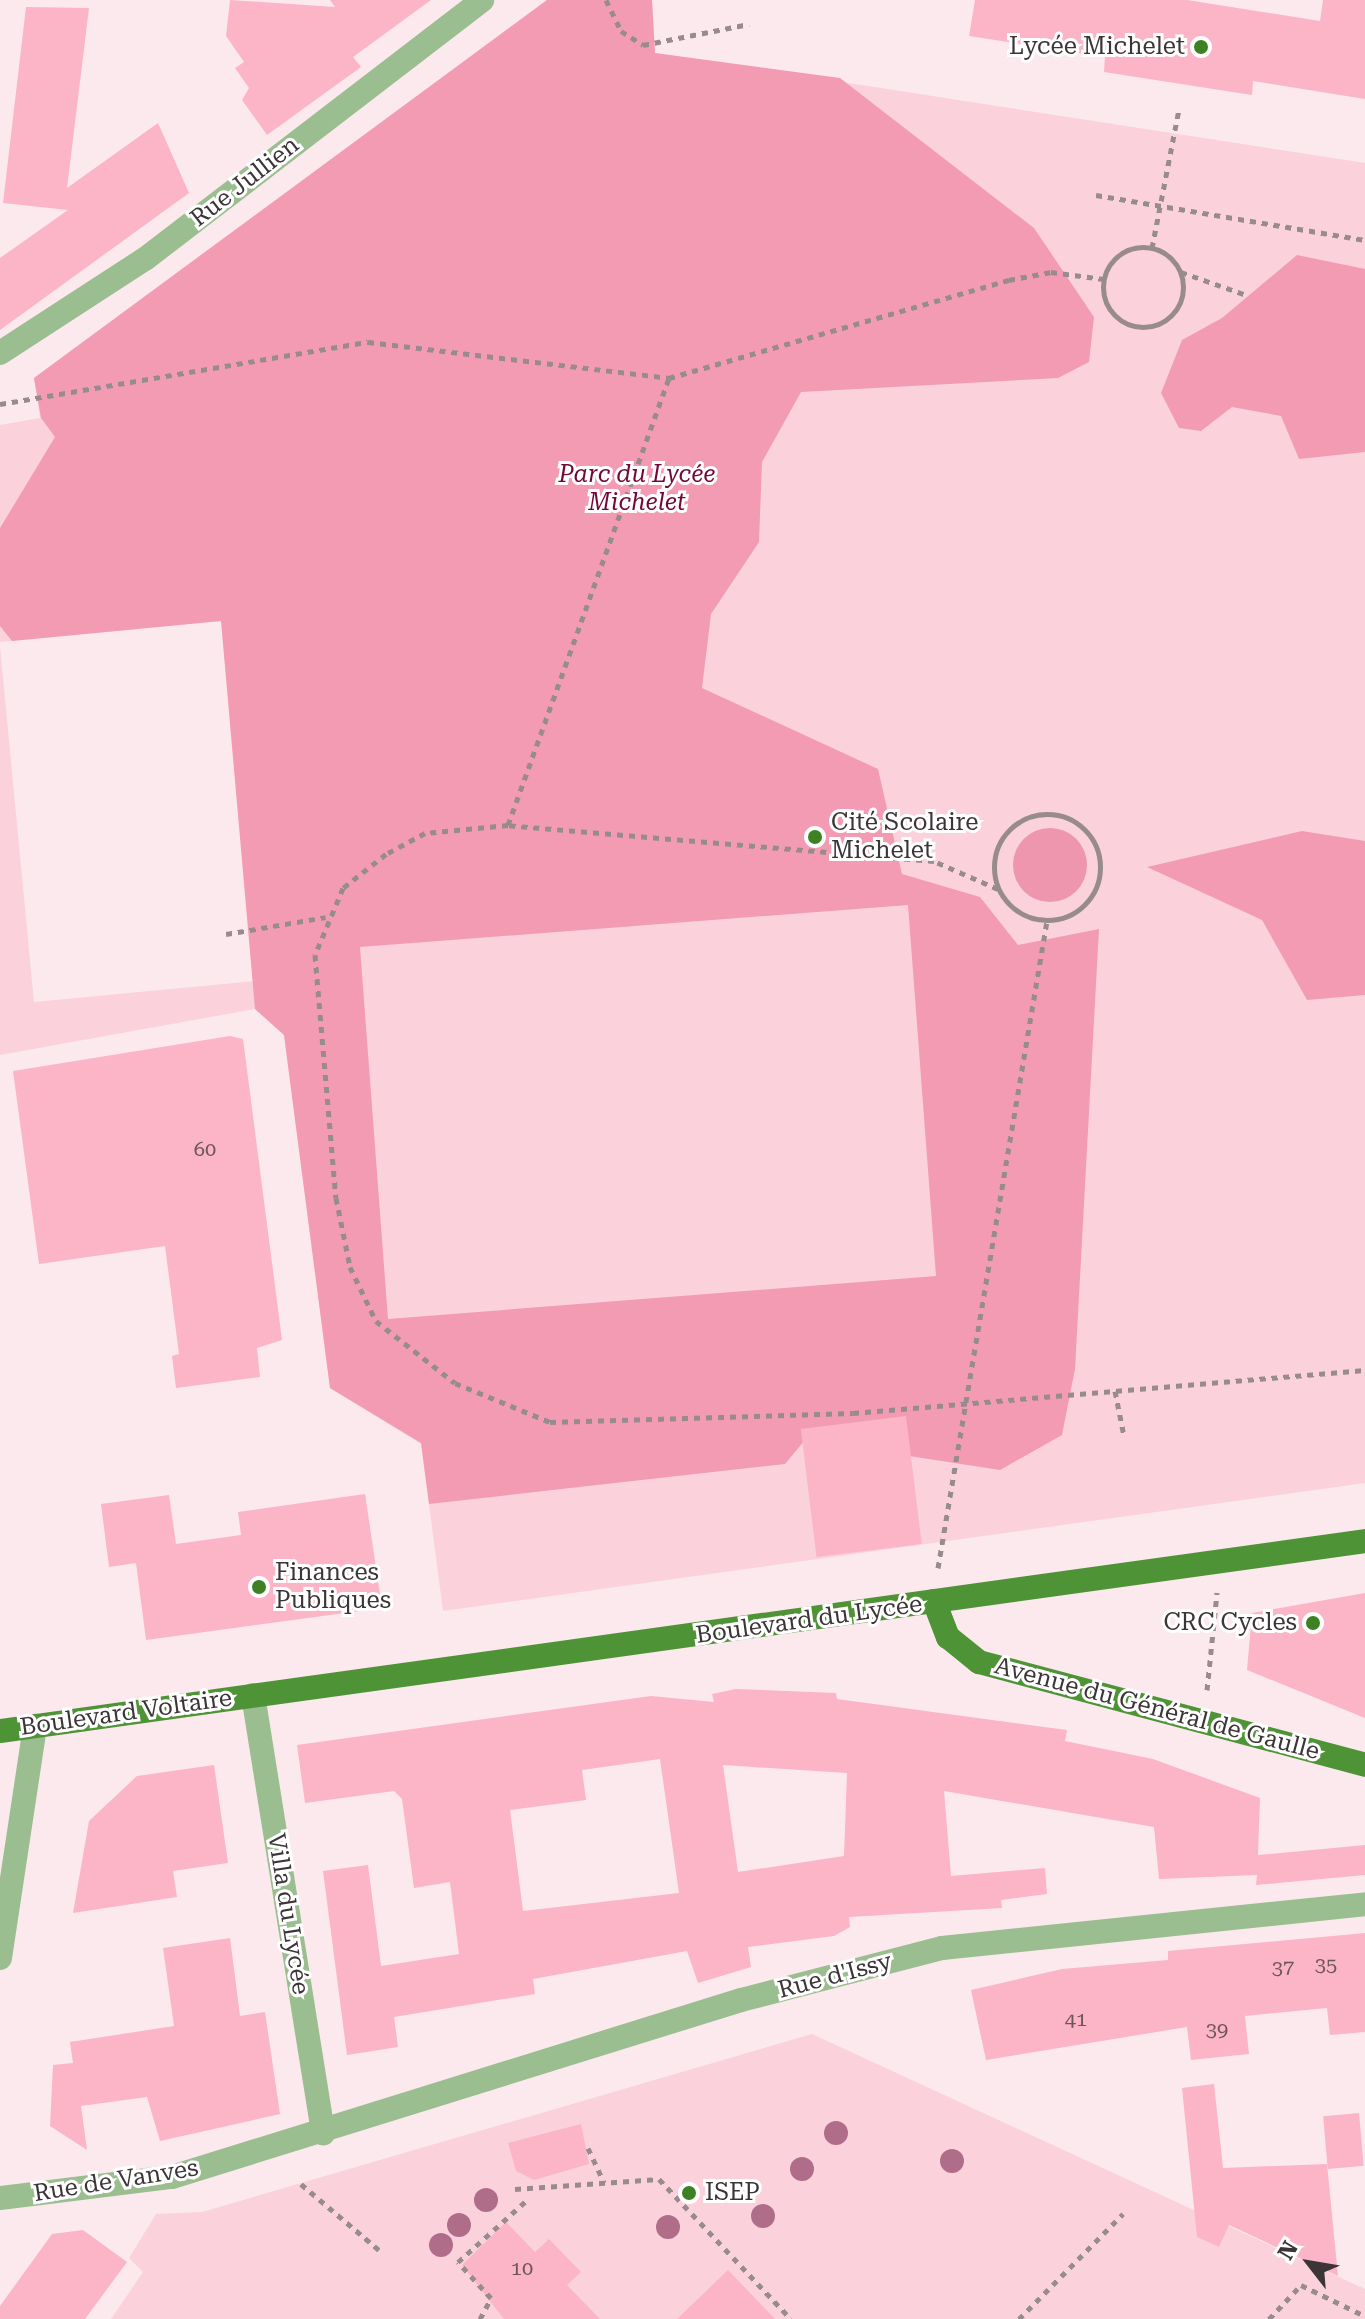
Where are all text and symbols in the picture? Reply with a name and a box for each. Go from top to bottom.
place label: Lycée Michelet [1009,33,1185,61]
marker: Lycée Michelet [1192,38,1210,56]
street label: Rue Jullien [185,131,305,233]
park label: Parc du Lycée Michelet [559,461,715,517]
place label: Cité Scolaire Michelet [831,809,978,865]
marker: Cité Scolaire Michelet [806,828,824,846]
house number: 60 [194,1137,216,1161]
place label: Finances Publiques [275,1559,391,1615]
marker: Finances Publiques [250,1578,268,1596]
street label: Boulevard du Lycée [694,1590,924,1650]
place label: CRC Cycles [1163,1609,1297,1637]
marker: CRC Cycles [1304,1614,1322,1632]
street label: Avenue du Général de Gaulle [991,1652,1323,1766]
street label: Boulevard Voltaire [18,1684,234,1742]
street label: Villa du Lycée [261,1831,315,1997]
street label: Rue d'Issy [775,1947,895,2005]
house number: 35 [1315,1952,1337,1976]
house number: 37 [1272,1955,1294,1979]
house number: 41 [1065,2007,1087,2031]
house number: 39 [1206,2017,1228,2041]
street label: Rue de Vanves [32,2154,200,2208]
place label: ISEP [705,2179,760,2207]
marker: ISEP [680,2184,698,2202]
north arrow [1269,2223,1349,2303]
text: N [1273,2237,1303,2264]
house number: 10 [511,2256,533,2280]

